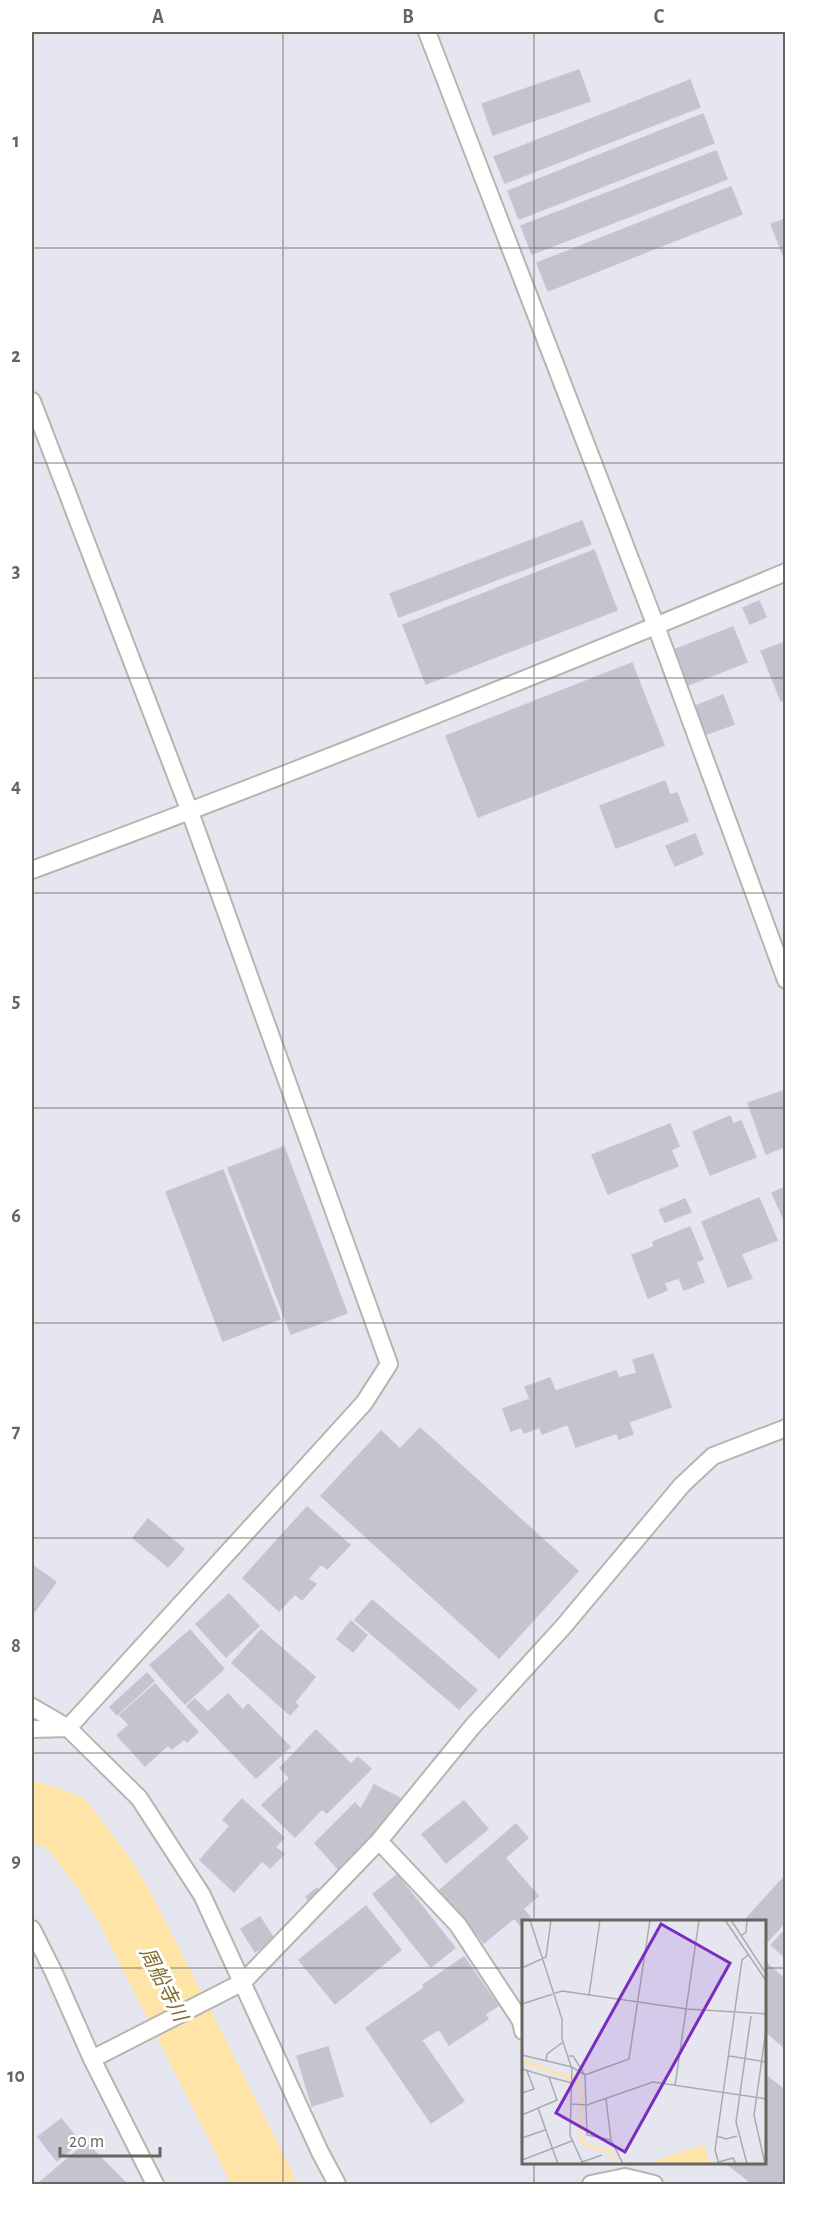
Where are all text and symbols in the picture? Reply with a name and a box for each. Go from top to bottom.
text: A [152,7,164,27]
text: B [402,7,414,27]
text: C [654,7,665,27]
text: 1 [12,131,20,151]
text: 2 [11,346,21,366]
text: 3 [12,561,20,581]
text: 4 [11,776,21,796]
text: 5 [12,991,20,1011]
text: 6 [11,1206,21,1226]
text: 7 [12,1421,21,1441]
text: 8 [11,1636,21,1656]
text: 9 [11,1851,21,1871]
inset map [522,1920,766,2165]
water label: 周船寺川 [136,1944,192,2026]
text: 10 [7,2066,25,2086]
scale bar [60,2120,160,2158]
text: 20 m [69,2133,104,2151]

